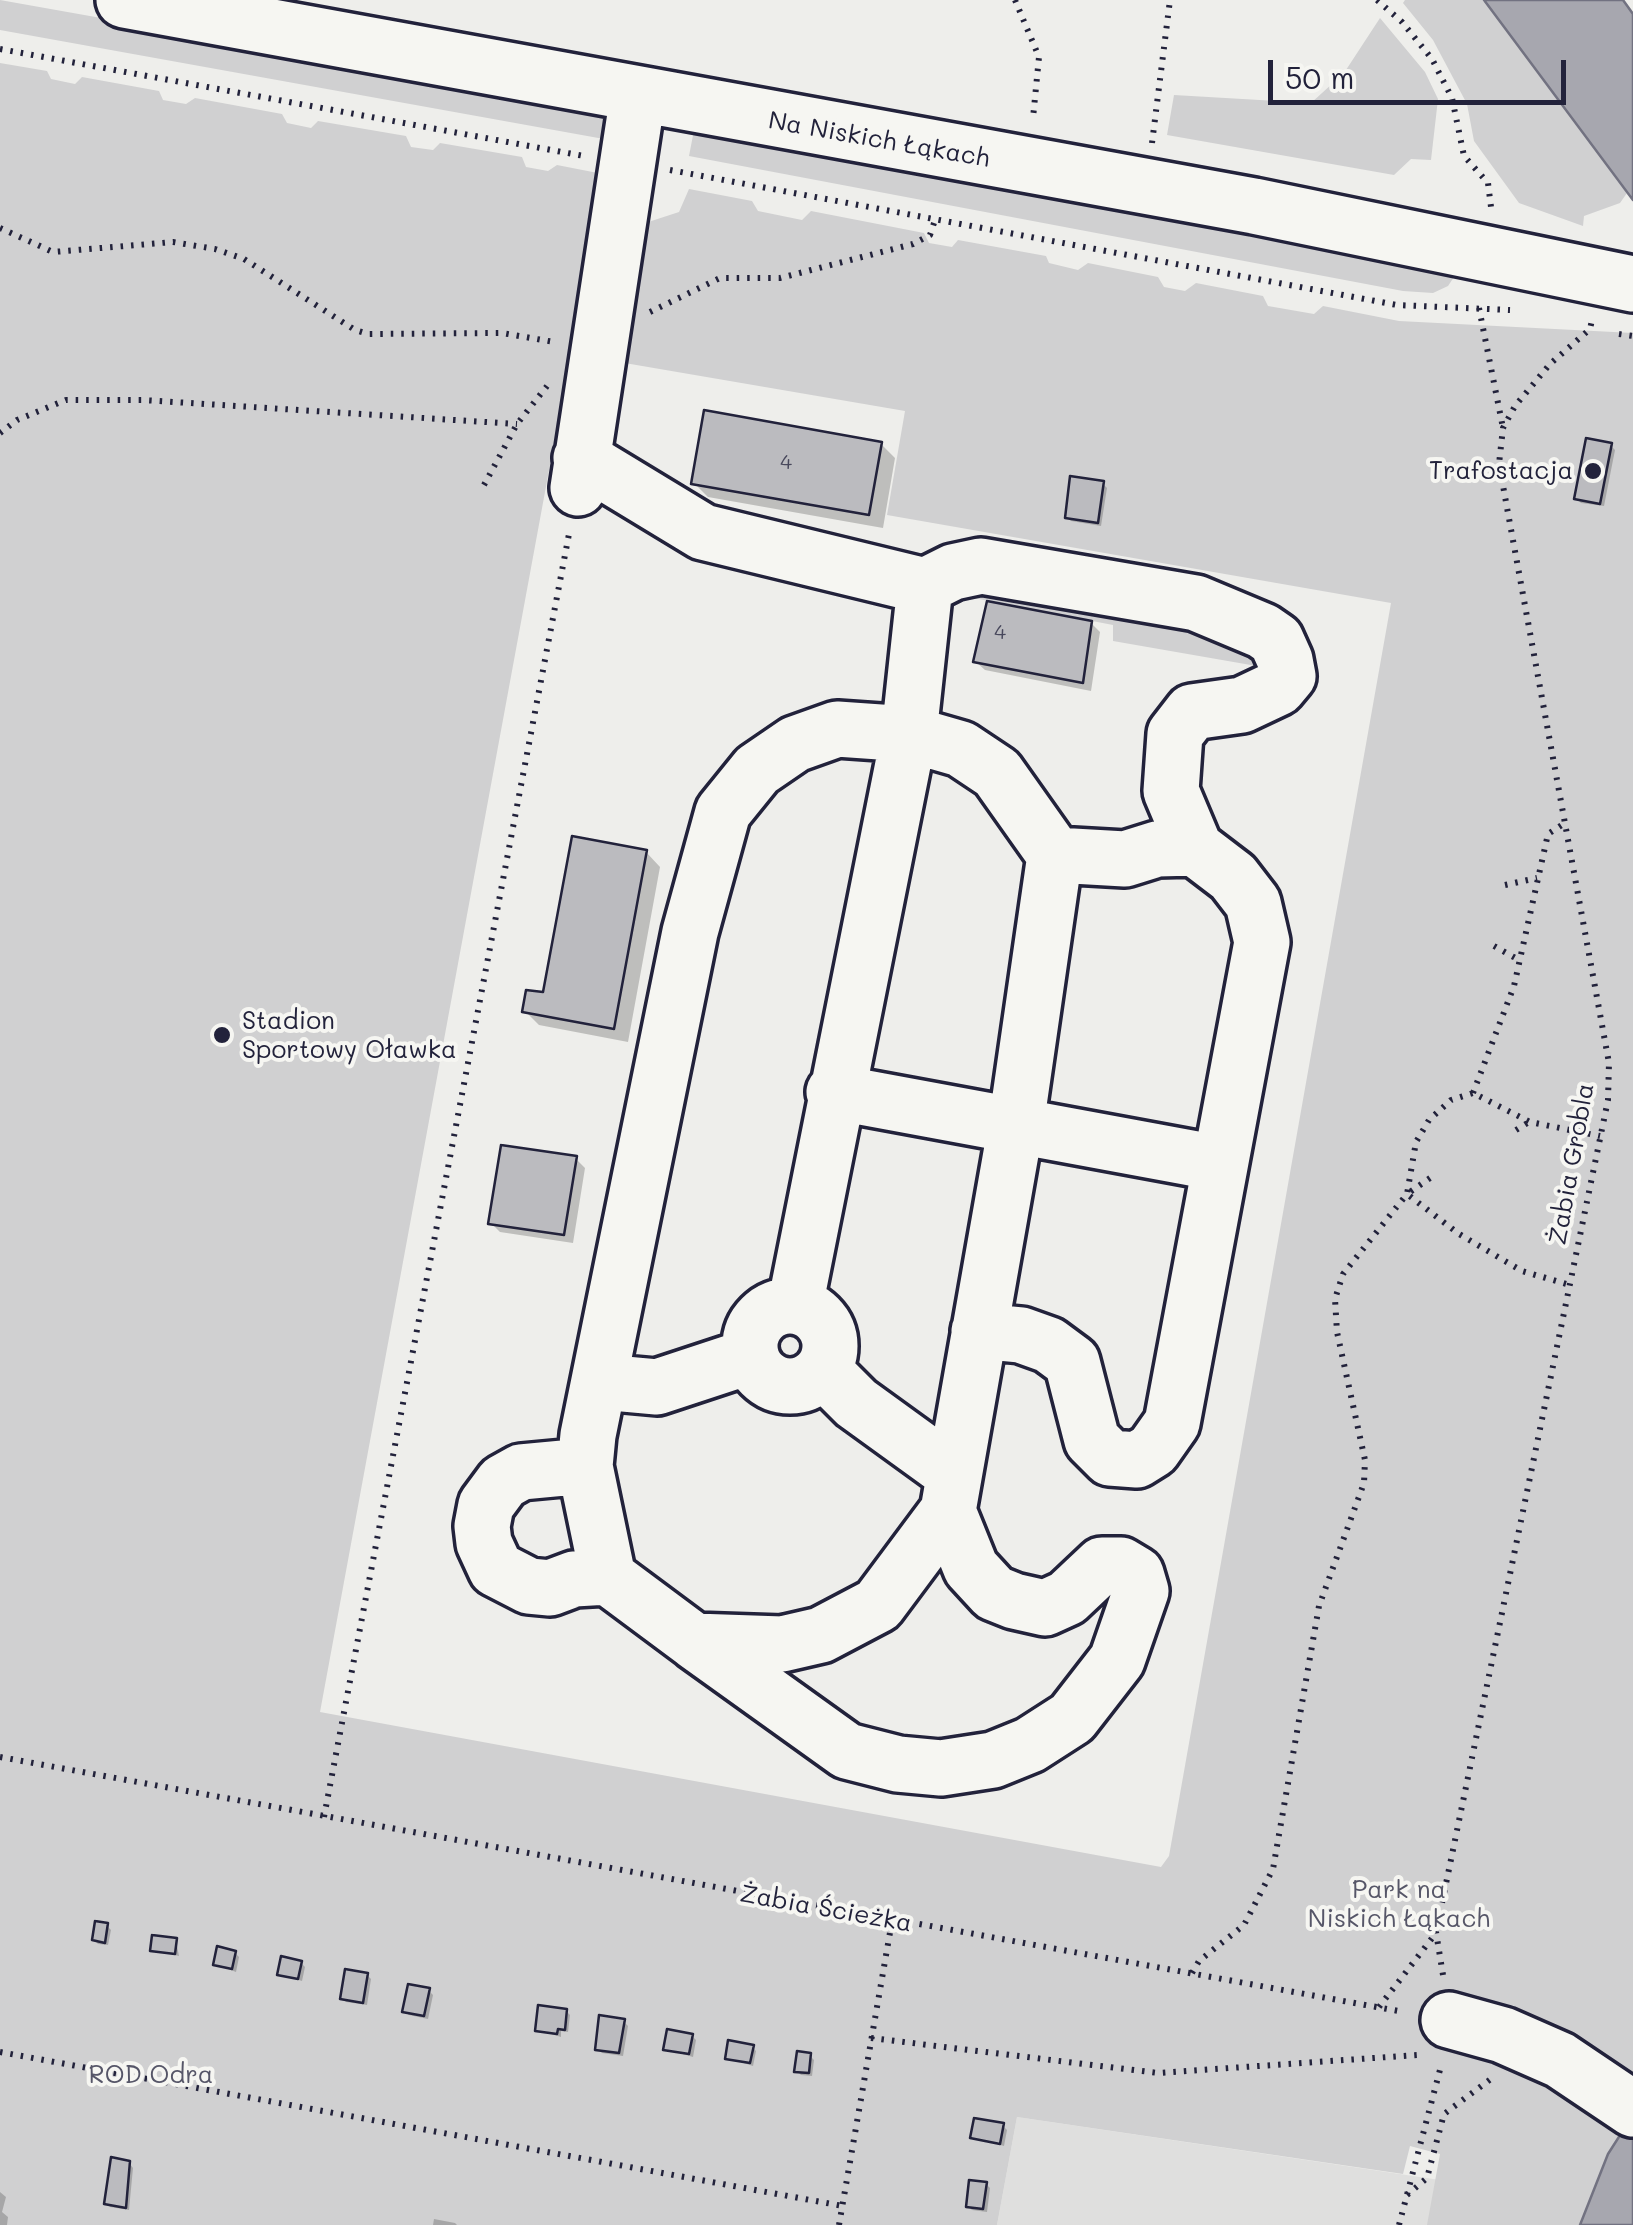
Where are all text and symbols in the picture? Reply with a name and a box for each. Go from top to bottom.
scale bar [1273,40,1570,102]
text: 50 m [1285,57,1355,97]
street label: Na Niskich Łąkach [766,106,992,174]
house number: 4 [780,451,792,475]
place label: Trafostacja [1429,456,1573,486]
marker: Trafostacja [1582,460,1604,482]
house number: 4 [994,621,1006,645]
place label: Stadion Sportowy Oławka [242,1006,457,1065]
marker: Stadion Sportowy Oławka [211,1024,233,1046]
street label: Żabia Grobla [1543,1081,1601,1247]
park label: Park na Niskich Łąkach [1308,1875,1490,1934]
street label: Żabia Ścieżka [738,1879,914,1939]
park label: ROD Odra [89,2060,213,2090]

